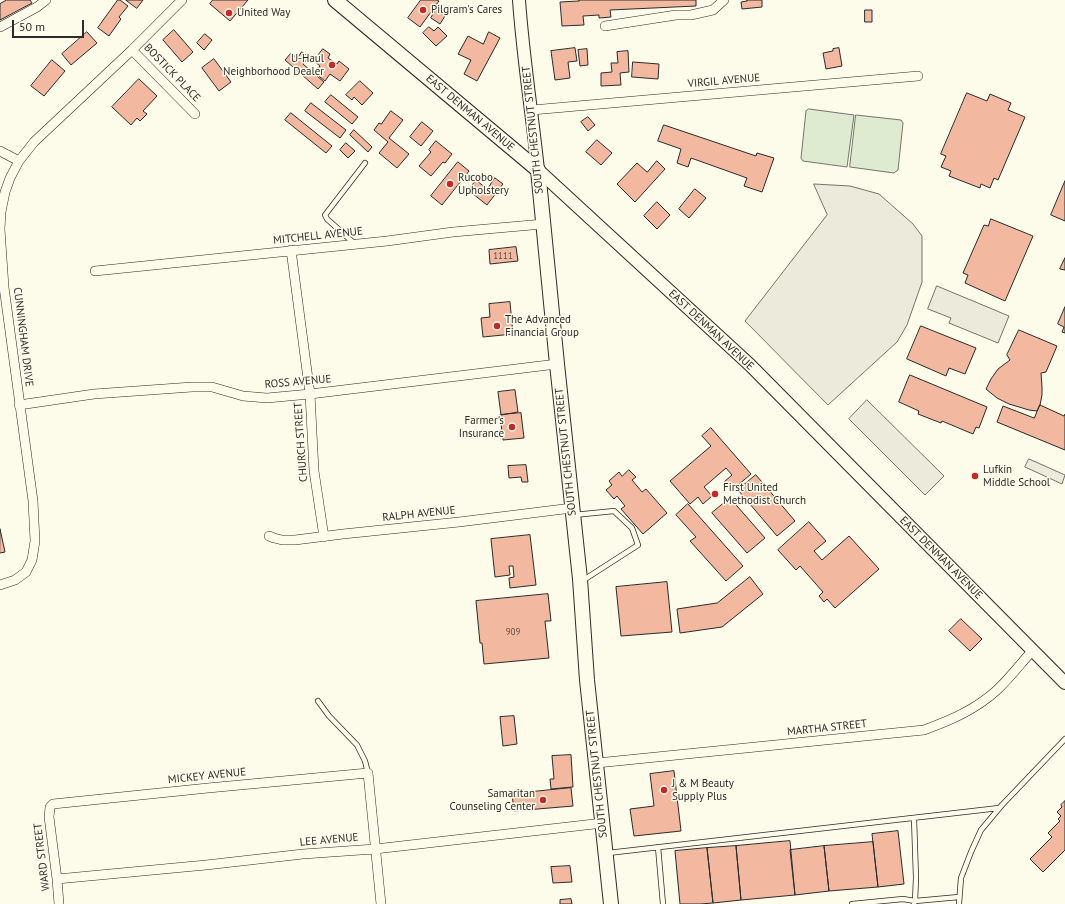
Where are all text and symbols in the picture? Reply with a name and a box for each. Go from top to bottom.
place label: Pilgram's Cares [431,3,502,17]
marker: Pilgram's Cares [418,5,428,15]
place label: United Way [237,6,290,20]
marker: United Way [224,8,234,18]
scale bar [14,12,86,38]
text: 50 m [19,19,45,34]
street label: BOSTICK PLACE [141,41,203,105]
place label: U-Haul Neighborhood Dealer [223,52,324,78]
marker: U-Haul Neighborhood Dealer [327,60,337,70]
street label: SOUTH CHESTNUT STREET [520,65,546,195]
street label: VIRGIL AVENUE [687,71,761,91]
street label: EAST DENMAN AVENUE [423,72,517,154]
place label: Rucobo Upholstery [458,171,509,197]
marker: Rucobo Upholstery [445,179,455,189]
street label: MITCHELL AVENUE [273,225,363,247]
house number: 1111 [493,251,513,261]
street label: CUNNINGHAM DRIVE [10,286,36,388]
street label: EAST DENMAN AVENUE [666,287,756,373]
place label: The Advanced Financial Group [505,313,579,339]
marker: The Advanced Financial Group [492,321,502,331]
street label: ROSS AVENUE [264,373,332,391]
street label: SOUTH CHESTNUT STREET [553,387,579,517]
street label: CHURCH STREET [292,402,310,482]
place label: Farmer's Insurance [459,414,504,440]
marker: Farmer's Insurance [507,422,517,432]
place label: Lufkin Middle School [983,463,1050,489]
marker: Lufkin Middle School [970,471,980,481]
place label: First United Methodist Church [723,481,806,507]
marker: First United Methodist Church [710,489,720,499]
street label: RALPH AVENUE [382,504,456,524]
street label: EAST DENMAN AVENUE [897,514,985,602]
house number: 909 [506,627,520,637]
street label: SOUTH CHESTNUT STREET [584,709,610,839]
street label: MARTHA STREET [786,717,868,739]
street label: MICKEY AVENUE [167,765,247,787]
place label: J & M Beauty Supply Plus [672,777,734,803]
marker: J & M Beauty Supply Plus [659,785,669,795]
place label: Samaritan Counseling Center [450,787,535,813]
marker: Samaritan Counseling Center [538,795,548,805]
street label: WARD STREET [31,822,53,892]
street label: LEE AVENUE [299,831,359,849]

